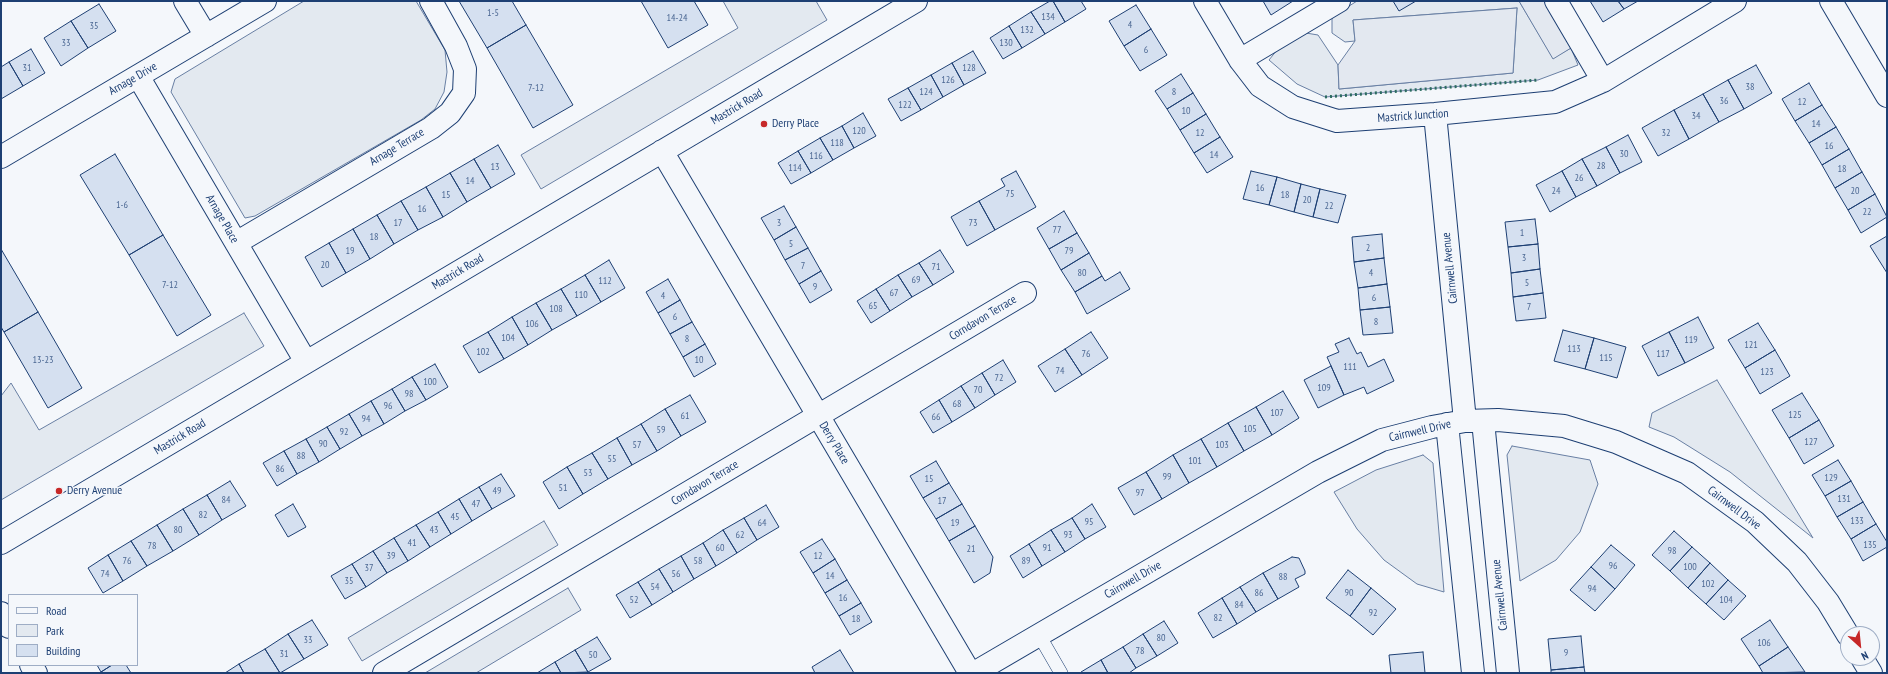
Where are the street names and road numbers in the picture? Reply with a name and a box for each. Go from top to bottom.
street label: Arnage Drive [106,59,160,99]
street label: Mastrick Road [709,86,765,128]
street label: Mastrick Junction [1377,106,1449,126]
street label: Arnage Terrace [367,125,427,169]
street label: Arnage Place [202,192,242,246]
street label: Cairnwell Avenue [1439,232,1461,304]
street label: Mastrick Road [430,251,486,293]
street label: Corndavon Terrace [947,292,1019,344]
street label: Mastrick Road [152,416,208,458]
street label: Cairnwell Drive [1388,417,1452,445]
street label: Derry Place [816,419,852,467]
street label: Corndavon Terrace [669,457,741,509]
street label: Cairnwell Drive [1704,483,1764,533]
street label: Cairnwell Drive [1102,558,1164,602]
street label: Cairnwell Avenue [1489,559,1511,631]

